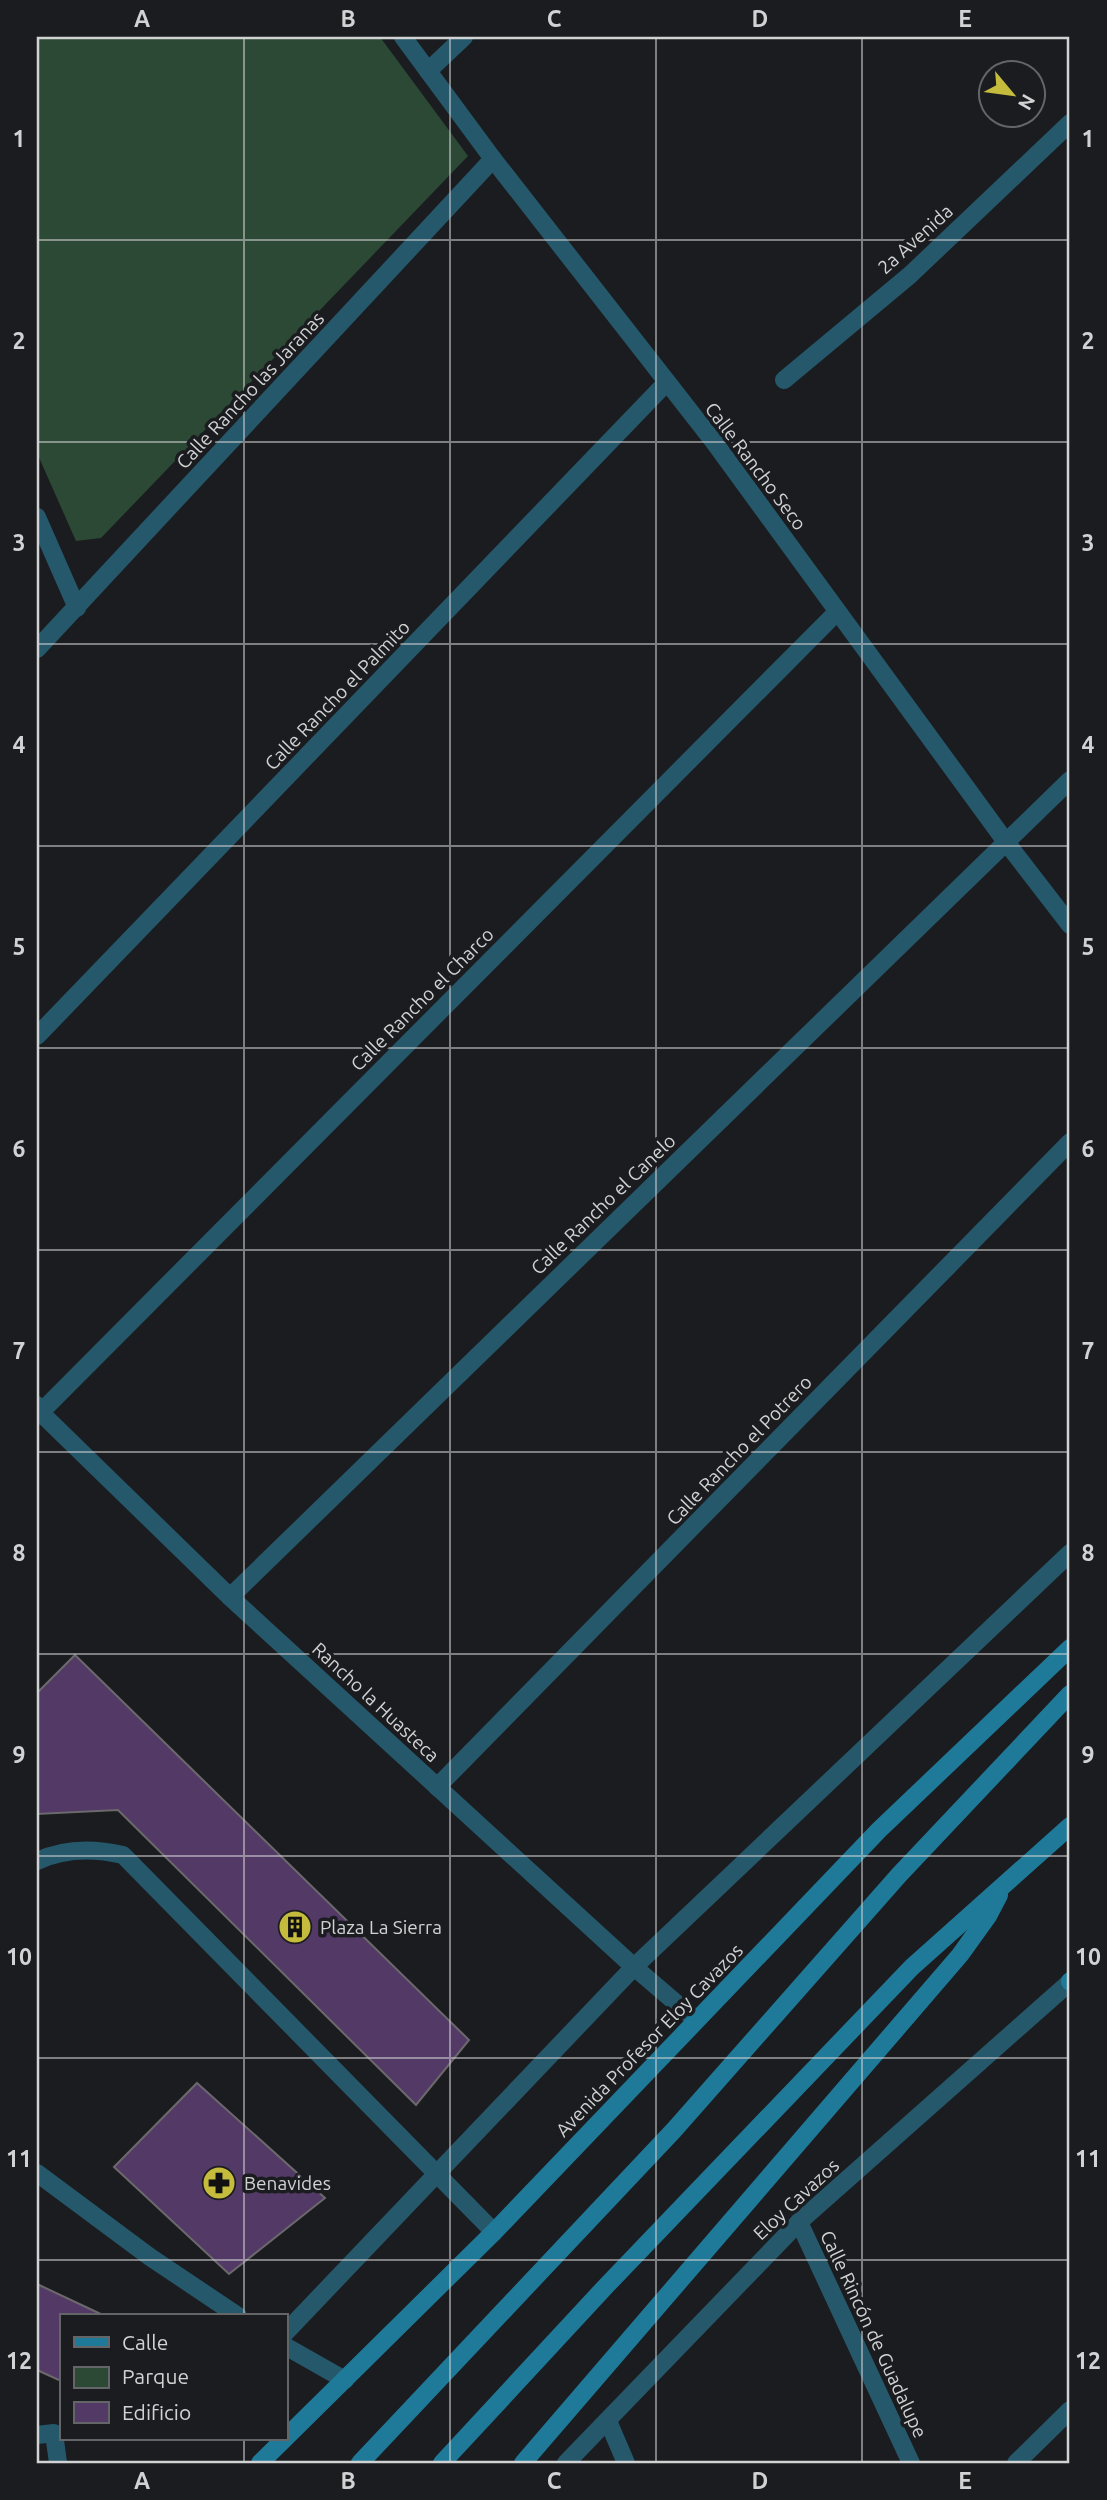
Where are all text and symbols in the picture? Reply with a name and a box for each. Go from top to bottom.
text: A [134,6,150,31]
text: B [340,6,356,31]
text: C [547,6,562,31]
text: D [752,6,768,31]
text: E [958,6,972,31]
north arrow [978,60,1048,130]
text: N [1014,91,1040,114]
text: 1 [13,126,25,151]
text: 1 [1082,126,1094,151]
street label: 2a Avenida [873,200,957,278]
street label: Calle Rancho las Jaranas [172,307,328,473]
text: 2 [13,328,25,353]
text: 2 [1082,328,1094,353]
street label: Calle Rancho Seco [701,398,811,534]
text: 3 [13,530,25,555]
text: 3 [1082,530,1094,555]
street label: Calle Rancho el Palmito [260,616,414,774]
text: 4 [13,732,26,757]
text: 4 [1082,732,1095,757]
street label: Calle Rancho el Charco [346,923,498,1075]
text: 5 [13,934,25,959]
text: 5 [1082,934,1094,959]
street label: Calle Rancho el Canelo [526,1129,680,1279]
text: 6 [13,1136,26,1161]
text: 6 [1082,1136,1095,1161]
text: 7 [13,1338,25,1363]
text: 7 [1082,1338,1094,1363]
street label: Calle Rancho el Potrero [662,1371,816,1529]
text: 8 [13,1540,25,1565]
text: 8 [1082,1540,1094,1565]
street label: Rancho la Huasteca [308,1638,444,1766]
text: 9 [13,1742,25,1767]
text: 9 [1082,1742,1094,1767]
building icon: Plaza La Sierra [276,1908,314,1946]
place label: Plaza La Sierra [320,1916,442,1938]
street label: Avenida Profesor Eloy Cavazos [551,1939,747,2141]
text: 10 [6,1944,32,1969]
text: 10 [1075,1944,1101,1969]
text: 11 [6,2146,32,2171]
text: 11 [1075,2146,1101,2171]
street label: Eloy Cavazos [749,2154,843,2244]
pharmacy icon: Benavides [200,2164,238,2202]
place label: Benavides [244,2172,331,2194]
street label: Calle Rincón de Guadalupe [816,2227,932,2441]
legend [60,2314,287,2440]
text: Calle [122,2330,168,2354]
text: 12 [6,2348,32,2373]
text: 12 [1075,2348,1101,2373]
text: Parque [122,2364,189,2388]
text: Edificio [122,2400,191,2424]
text: A [134,2468,150,2493]
text: B [340,2468,356,2493]
text: C [547,2468,562,2493]
text: D [752,2468,768,2493]
text: E [958,2468,972,2493]

